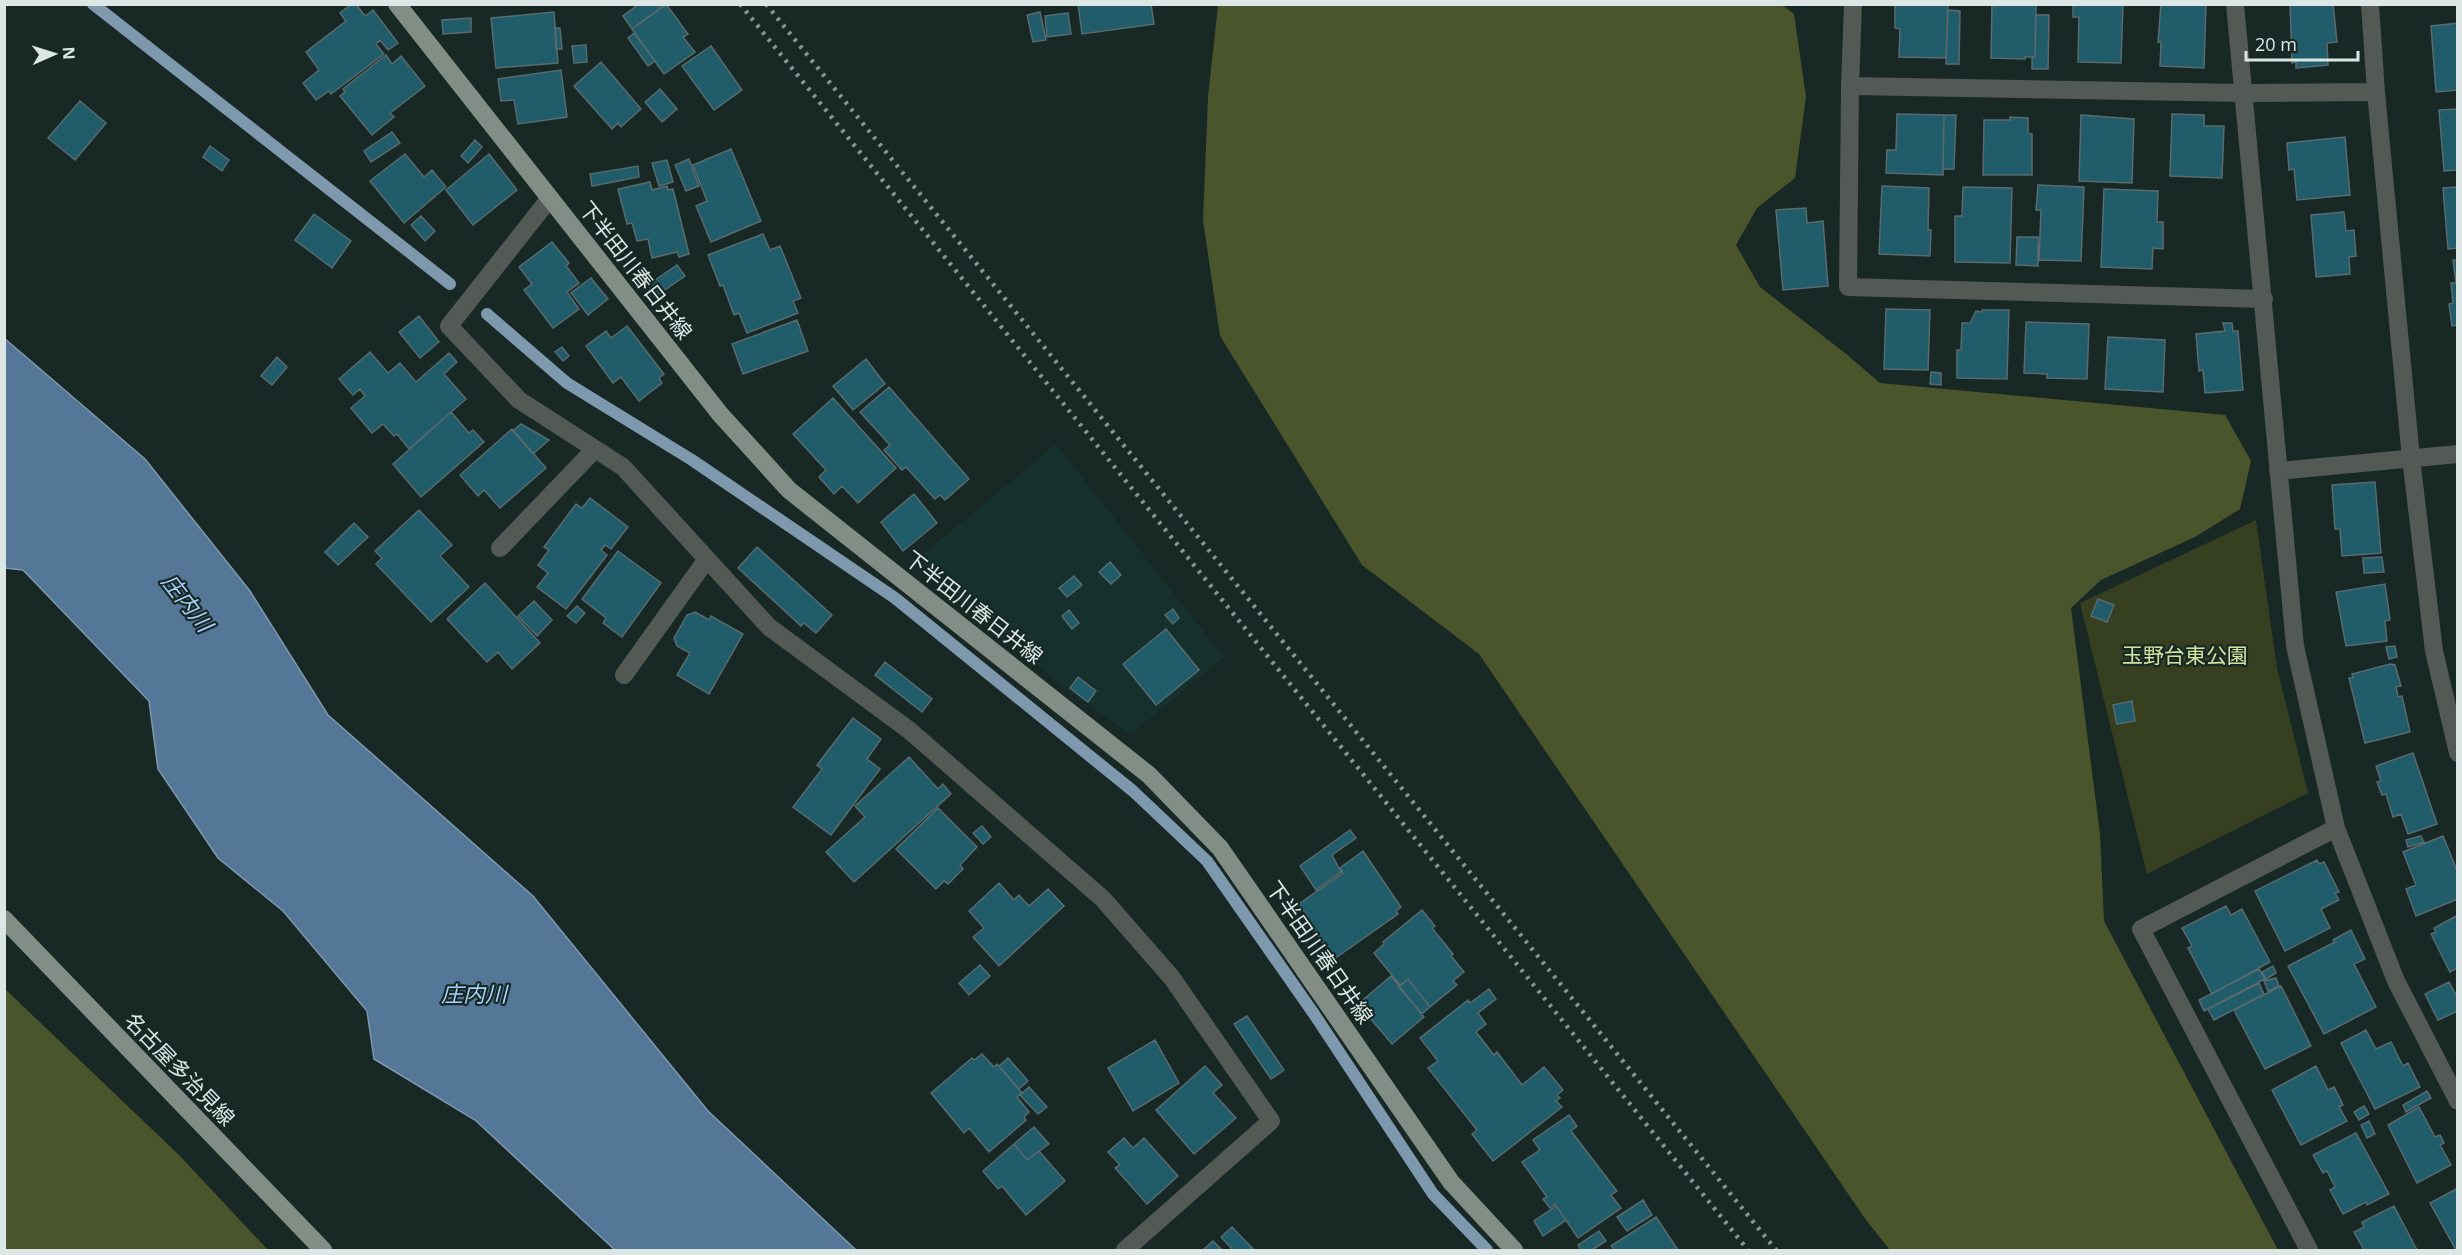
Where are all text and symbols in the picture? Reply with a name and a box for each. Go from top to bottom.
north arrow [24,24,84,84]
scale bar [2246,24,2358,62]
text: 20 m [2255,32,2297,56]
text: N [58,46,80,60]
street label: 下半田川春日井線 [573,195,699,345]
street label: 下半田川春日井線 [899,544,1049,670]
water label: 庄内川 [156,567,221,639]
park label: 玉野台東公園 [2122,641,2248,669]
street label: 下半田川春日井線 [1260,875,1380,1029]
water label: 庄内川 [441,978,509,1008]
street label: 名古屋多治見線 [119,1006,241,1132]

